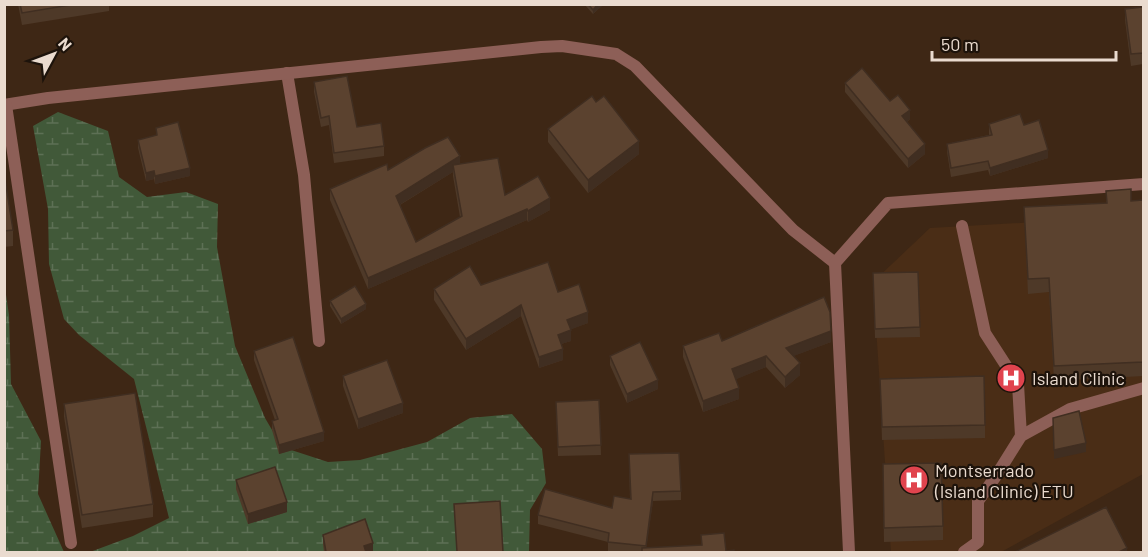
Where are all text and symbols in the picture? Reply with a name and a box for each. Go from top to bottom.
north arrow [24,24,84,84]
scale bar [932,24,1116,62]
text: 50 m [941,33,979,55]
text: N [55,34,76,54]
hospital icon: Island Clinic [995,362,1027,394]
place label: Island Clinic [1032,367,1125,389]
place label: Montserrado (Island Clinic) ETU [934,459,1074,502]
hospital icon: Montserrado (Island Clinic) ETU [898,464,930,496]

